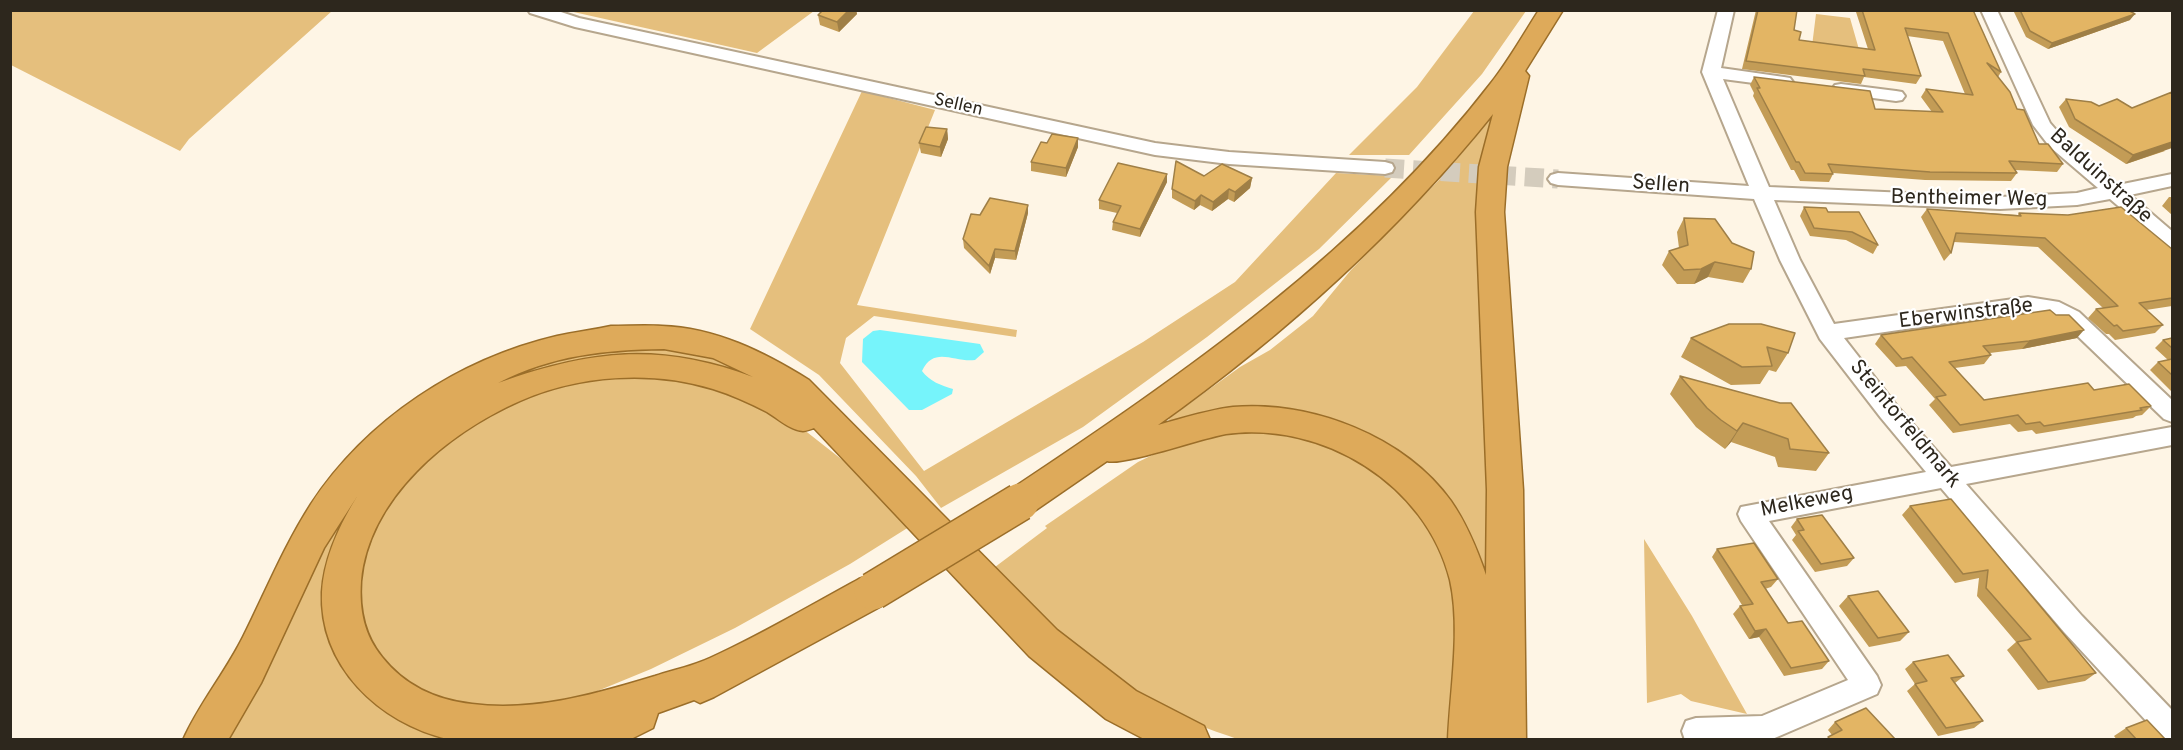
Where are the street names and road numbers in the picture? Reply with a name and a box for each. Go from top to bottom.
street label: Sellen [931,90,985,122]
street label: Balduinstraße [2043,124,2157,230]
street label: Sellen [1631,171,1691,201]
street label: Bentheimer Weg [1890,186,2048,214]
street label: Eberwinstraße [1897,294,2035,336]
street label: Steintorfeldmark [1843,356,1965,494]
street label: Melkeweg [1759,482,1855,524]

